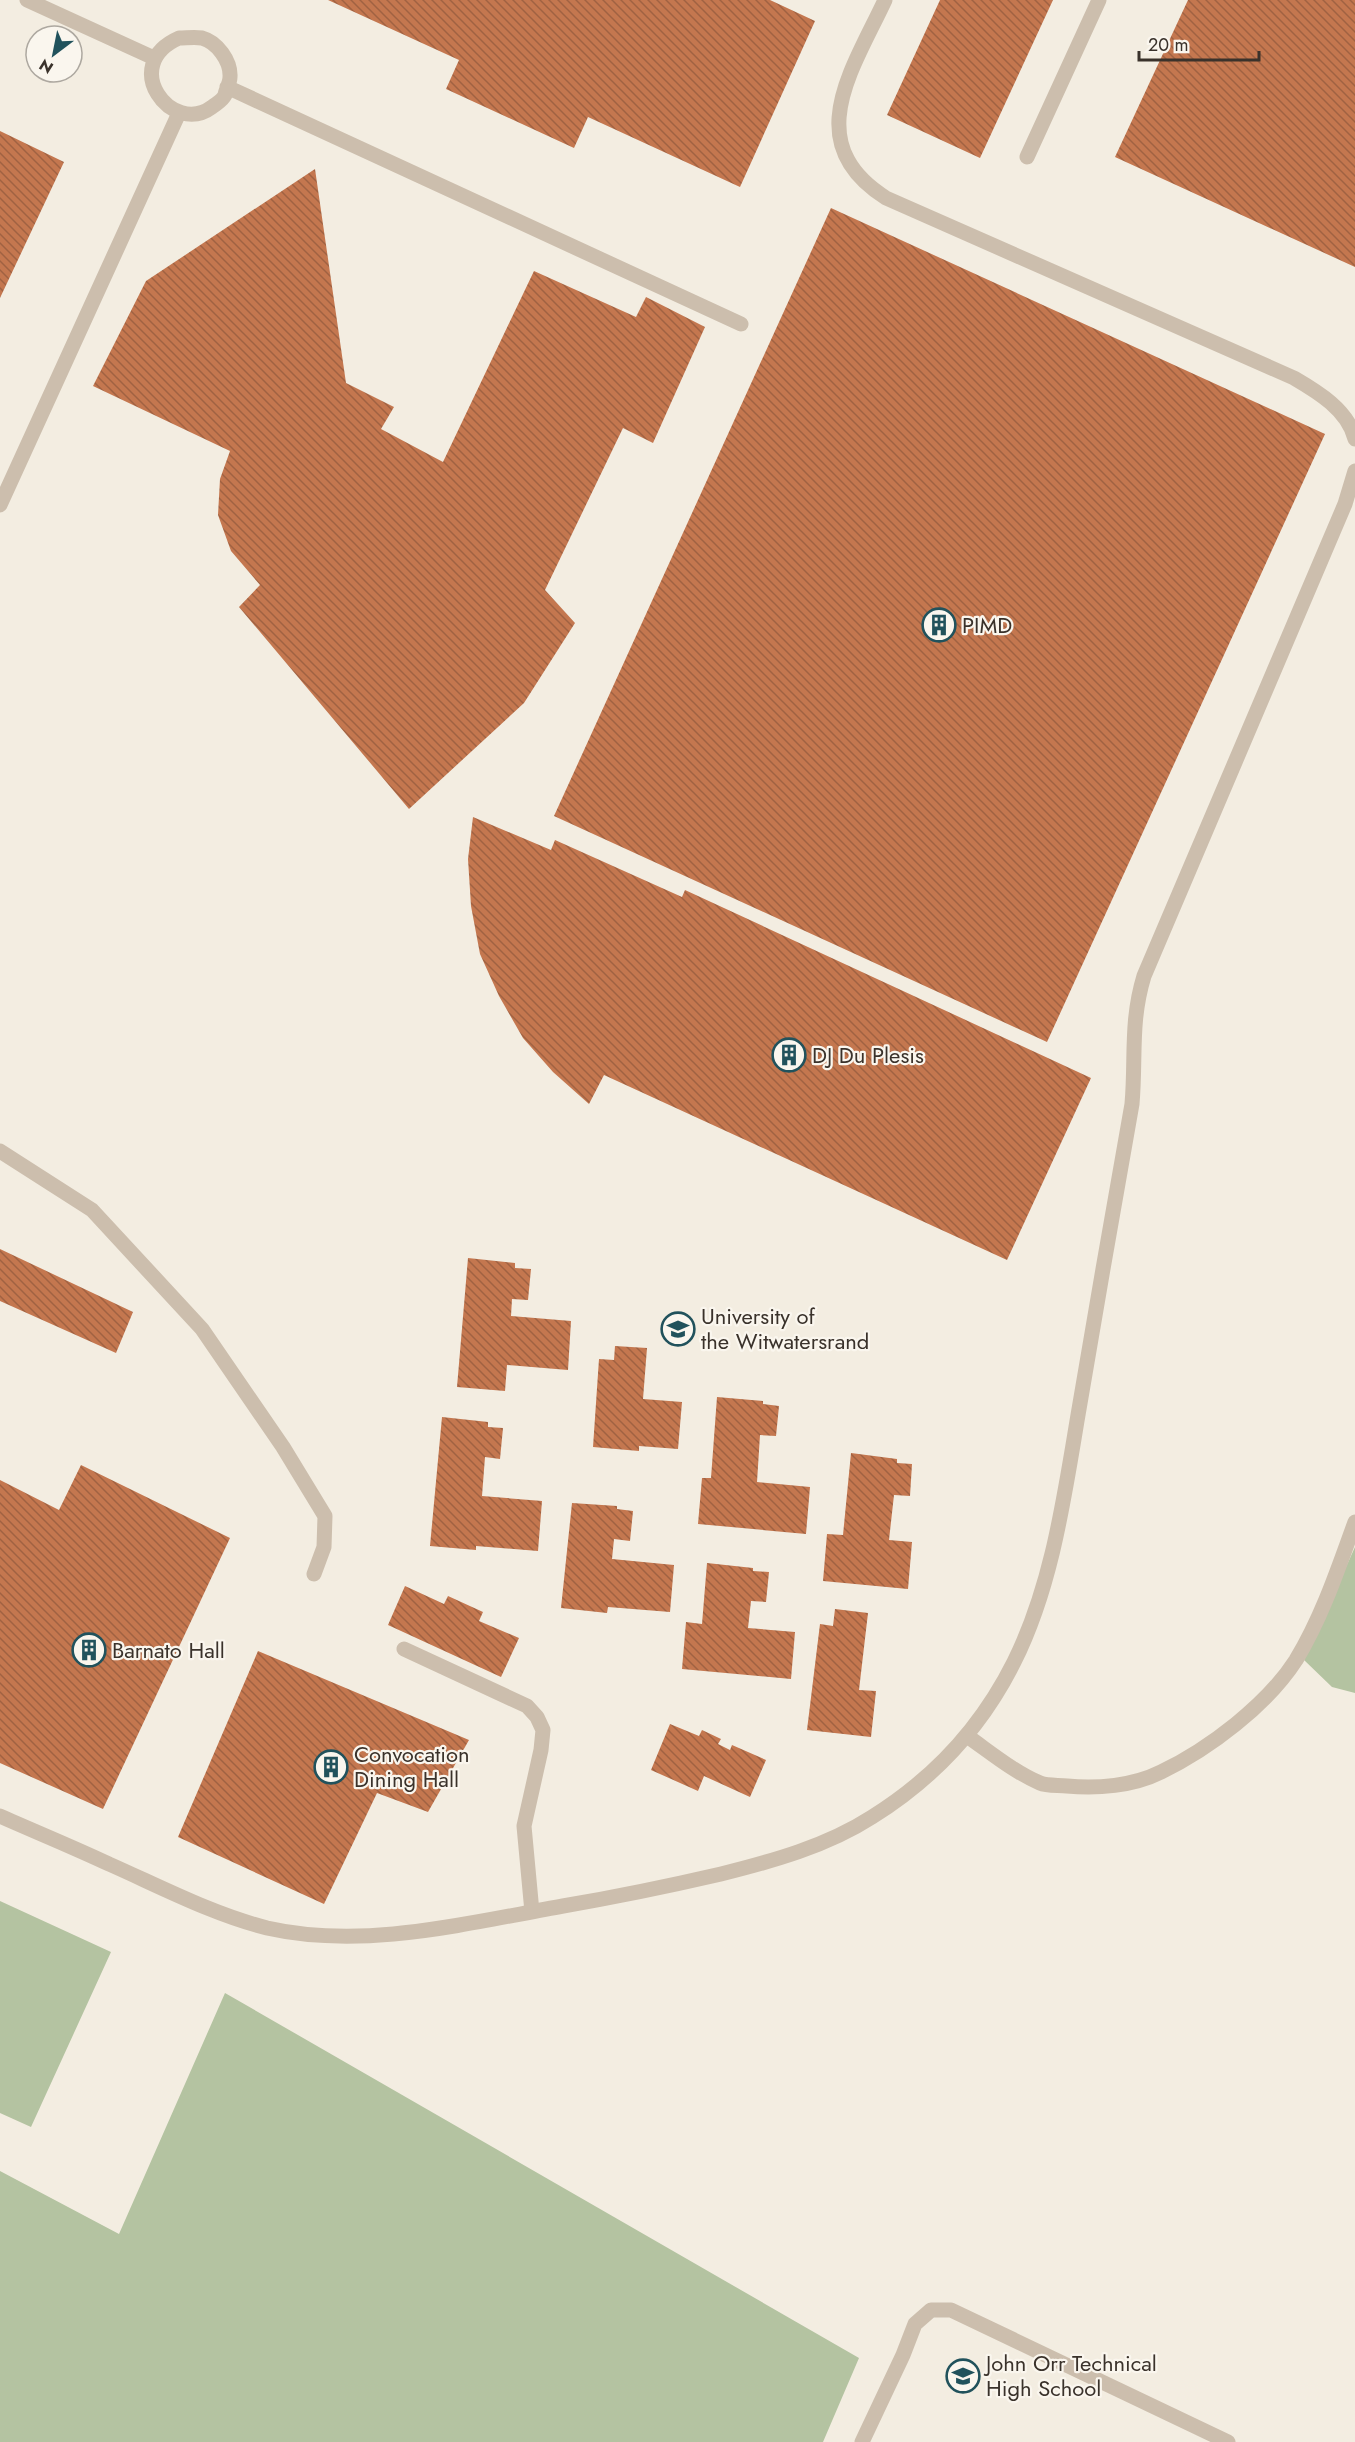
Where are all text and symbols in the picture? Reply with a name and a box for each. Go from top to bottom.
north arrow [24,24,84,84]
scale bar [1139,24,1259,62]
text: 20 m [1148,32,1188,58]
text: N [35,53,58,79]
building icon: PIMD [921,607,957,643]
place label: PIMD [962,609,1012,641]
building icon: DJ Du Plesis [771,1037,807,1073]
place label: DJ Du Plesis [812,1039,924,1071]
place label: University of the Witwatersrand [701,1300,869,1357]
school or university icon: University of the Witwatersrand [660,1311,696,1347]
building icon: Barnato Hall [71,1632,107,1668]
place label: Barnato Hall [112,1634,225,1666]
place label: Convocation Dining Hall [354,1738,470,1795]
building icon: Convocation Dining Hall [313,1749,349,1785]
place label: John Orr Technical High School [983,2347,1157,2404]
school or university icon: John Orr Technical High School [945,2358,981,2394]

